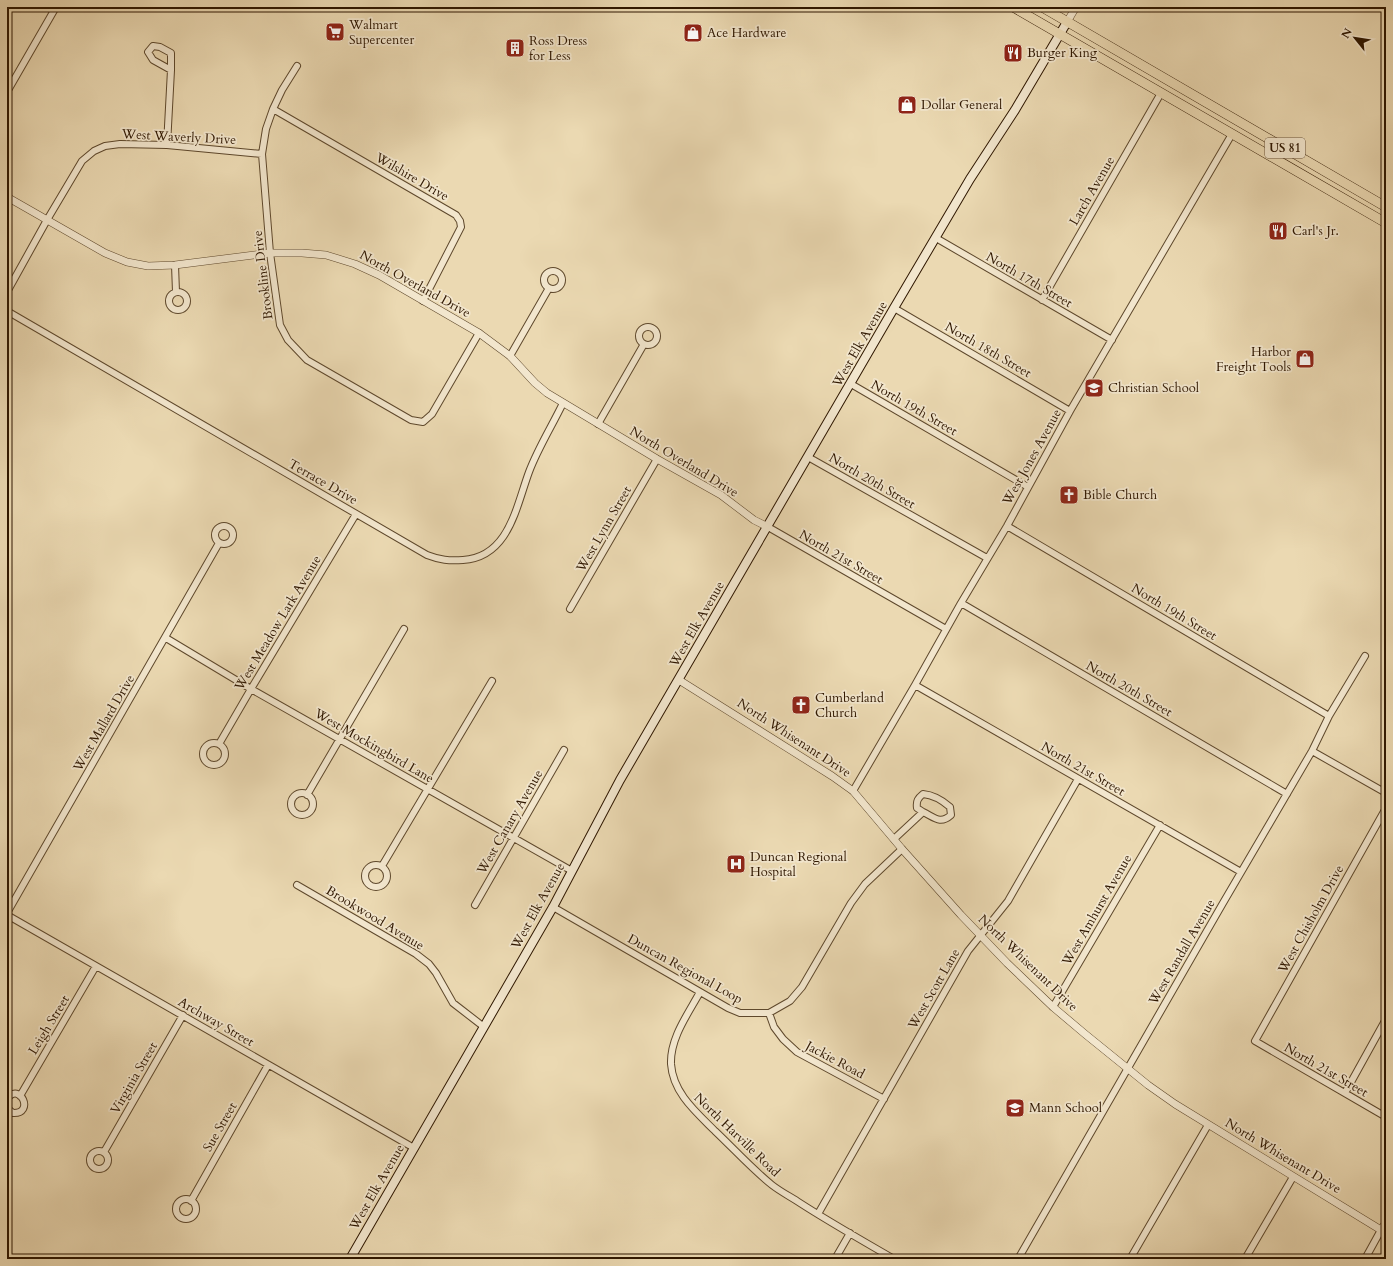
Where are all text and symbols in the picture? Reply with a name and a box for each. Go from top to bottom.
place label: Walmart Supercenter [348,16,414,49]
north arrow [1335,18,1375,58]
supermarket icon: Walmart Supercenter [324,21,346,43]
shop icon: Ace Hardware [682,22,704,44]
place label: Ace Hardware [707,24,786,42]
text: N [1338,25,1356,41]
place label: Ross Dress for Less [529,32,587,65]
building icon: Ross Dress for Less [504,37,526,59]
restaurant icon: Burger King [1002,42,1024,64]
place label: Burger King [1027,44,1098,62]
shop icon: Dollar General [896,94,918,116]
place label: Dollar General [921,96,1003,114]
street label: West Waverly Drive [120,125,237,149]
road number: US 81 [1265,138,1305,158]
street label: Wilshire Drive [371,148,452,205]
street label: Larch Avenue [1065,153,1119,229]
restaurant icon: Carl's Jr. [1267,220,1289,242]
place label: Carl's Jr. [1292,222,1339,240]
street label: Brookline Drive [249,229,277,321]
street label: North Overland Drive [356,246,474,322]
street label: North 17th Street [983,248,1075,312]
street label: West Elk Avenue [828,298,892,391]
street label: North 18th Street [942,318,1034,382]
place label: Harbor Freight Tools [1216,343,1291,376]
shop icon: Harbor Freight Tools [1294,348,1316,370]
street label: North 19th Street [868,376,960,440]
school or university icon: Christian School [1083,377,1105,399]
place label: Christian School [1108,379,1200,397]
street label: West Jones Avenue [998,406,1066,509]
street label: North Overland Drive [626,422,742,502]
street label: North 20th Street [826,449,918,513]
street label: Terrace Drive [285,455,361,509]
street label: West Lynn Street [572,483,636,576]
church icon: Bible Church [1058,484,1080,506]
place label: Bible Church [1083,486,1157,504]
street label: North 21st Street [796,526,886,588]
street label: West Meadow Lark Avenue [230,552,326,695]
street label: West Elk Avenue [665,578,729,671]
street label: North 19th Street [1128,579,1220,645]
street label: North 20th Street [1083,657,1175,721]
street label: West Mallard Drive [68,671,139,776]
place label: Cumberland Church [815,689,884,722]
street label: North Whisenant Drive [734,694,855,782]
church icon: Cumberland Church [790,694,812,716]
street label: West Mockingbird Lane [310,704,437,788]
street label: North 21st Street [1038,738,1128,800]
street label: West Canary Avenue [472,766,547,878]
place label: Duncan Regional Hospital [750,848,847,881]
street label: West Amhurst Avenue [1057,851,1136,970]
hospital icon: Duncan Regional Hospital [725,853,747,875]
street label: West Elk Avenue [506,860,569,953]
street label: West Chisholm Drive [1273,862,1348,977]
street label: Brookwood Avenue [323,882,428,955]
street label: West Randall Avenue [1144,896,1220,1009]
street label: North Whisenant Drive [974,911,1082,1016]
street label: Duncan Regional Loop [624,930,746,1008]
street label: West Scott Lane [903,945,964,1033]
street label: Leigh Street [24,992,74,1058]
street label: Archway Street [175,993,257,1051]
street label: Jackie Road [801,1036,868,1083]
street label: Virginia Street [106,1039,162,1117]
street label: North 21st Street [1281,1039,1371,1101]
street label: North Harville Road [690,1089,784,1181]
school or university icon: Mann School [1004,1097,1026,1119]
street label: Sue Street [199,1099,241,1155]
place label: Mann School [1029,1099,1103,1117]
street label: North Whisenant Drive [1222,1114,1344,1198]
street label: West Elk Avenue [345,1141,409,1234]

